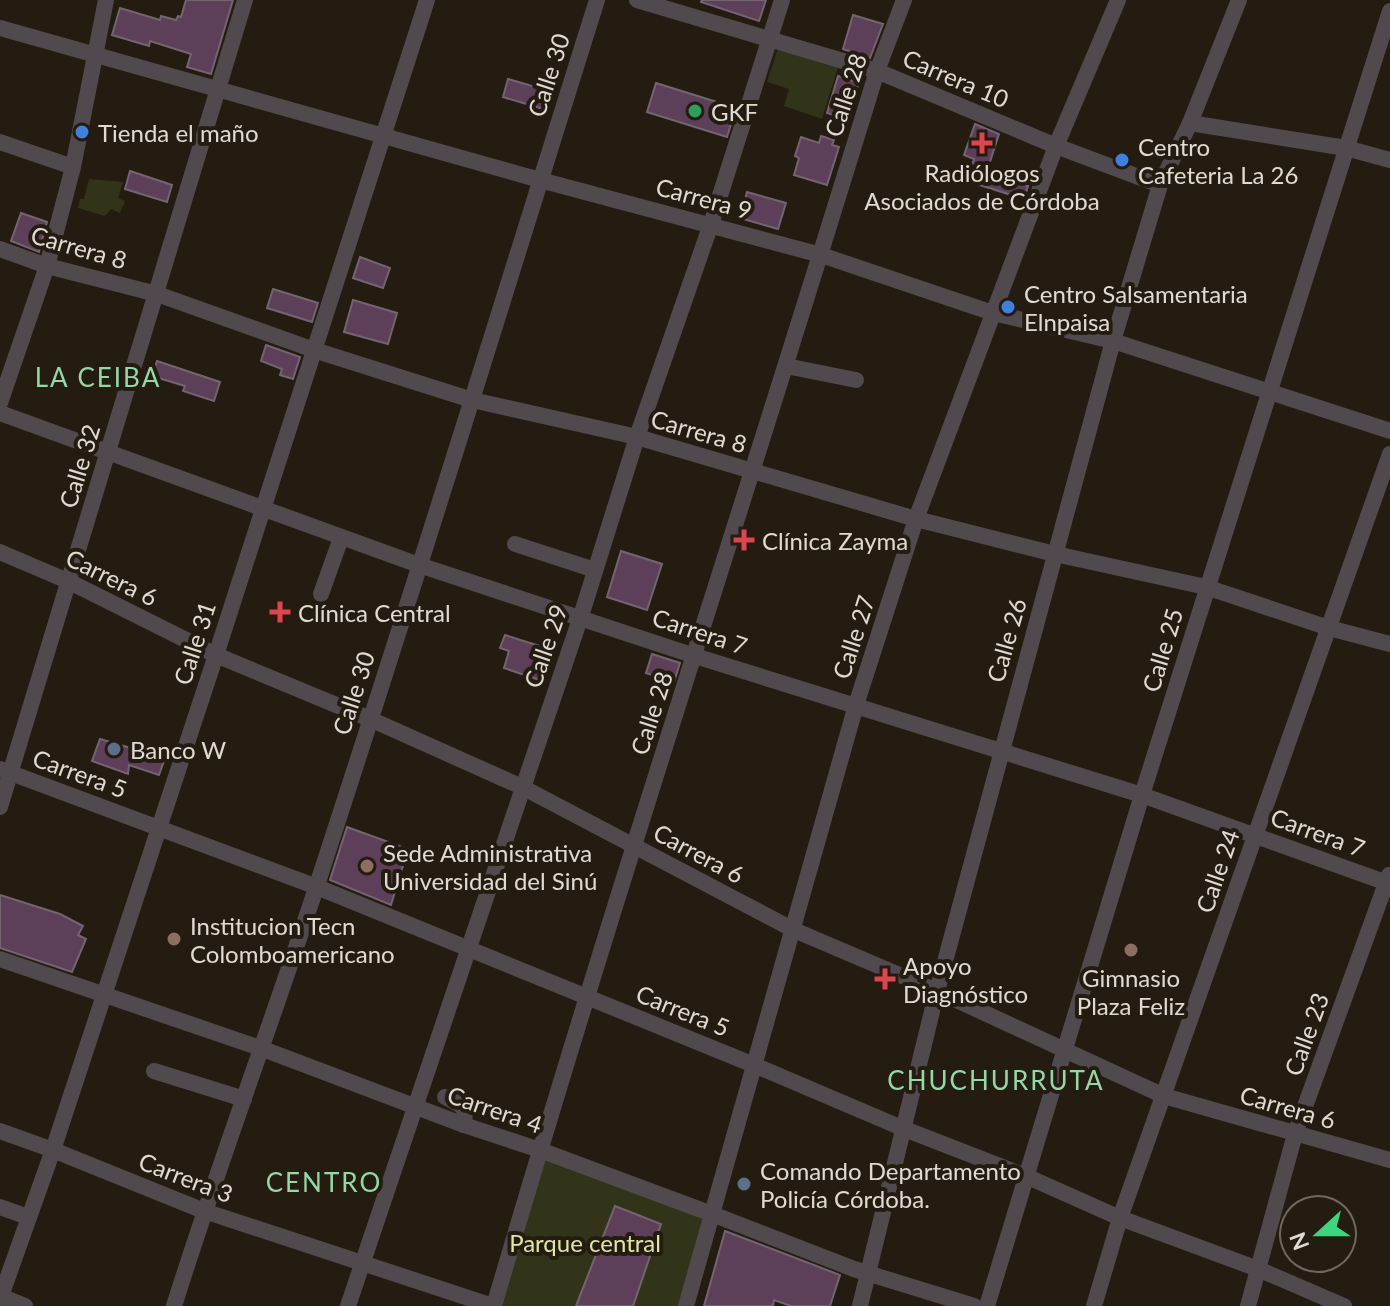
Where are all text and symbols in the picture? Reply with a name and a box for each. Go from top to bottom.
street label: Calle 30 [521,30,575,120]
street label: Carrera 10 [899,43,1013,113]
street label: Calle 28 [818,50,872,140]
place label: GKF [711,97,758,126]
marker: GKF [686,102,704,120]
place label: Tienda el maño [98,118,259,147]
marker: Tienda el maño [73,123,91,141]
marker: Radiólogos Asociados de Córdoba [971,132,993,154]
place label: Centro Cafeteria La 26 [1138,132,1298,189]
marker: Centro Cafeteria La 26 [1113,151,1131,169]
place label: Radiólogos Asociados de Córdoba [864,158,1100,215]
street label: Carrera 9 [653,171,755,225]
street label: Carrera 8 [28,220,130,274]
place label: Centro Salsamentaria Elnpaisa [1024,279,1248,336]
marker: Centro Salsamentaria Elnpaisa [999,298,1017,316]
district label: LA CEIBA [35,361,161,393]
street label: Carrera 8 [648,404,750,458]
street label: Calle 32 [53,421,105,511]
place label: Clínica Zayma [762,526,908,555]
marker: Clínica Zayma [733,529,755,551]
street label: Carrera 6 [62,542,162,612]
street label: Calle 27 [826,592,880,682]
street label: Calle 26 [980,595,1032,685]
street label: Calle 31 [167,598,221,688]
place label: Clínica Central [298,598,451,627]
marker: Clínica Central [269,601,291,623]
street label: Calle 29 [517,601,573,691]
street label: Carrera 7 [649,602,751,660]
street label: Calle 25 [1136,605,1188,695]
street label: Calle 30 [326,648,380,738]
street label: Calle 28 [624,668,678,758]
place label: Banco W [130,735,226,764]
marker: Banco W [105,740,123,758]
street label: Carrera 5 [29,743,131,803]
street label: Carrera 7 [1267,802,1369,862]
street label: Carrera 6 [649,817,749,889]
street label: Calle 24 [1189,826,1245,916]
place label: Sede Administrativa Universidad del Sinú [383,838,597,895]
marker: Sede Administrativa Universidad del Sinú [358,857,376,875]
place label: Institucion Tecn Colomboamericano [190,911,395,968]
marker: Institucion Tecn Colomboamericano [165,930,183,948]
marker: Gimnasio Plaza Feliz [1122,941,1140,959]
place label: Apoyo Diagnóstico [903,951,1028,1008]
place label: Gimnasio Plaza Feliz [1077,963,1185,1020]
marker: Apoyo Diagnóstico [874,968,896,990]
street label: Carrera 5 [632,978,734,1042]
street label: Calle 23 [1278,989,1334,1079]
district label: CHUCHURRUTA [887,1064,1105,1096]
street label: Carrera 4 [444,1079,546,1139]
street label: Carrera 6 [1237,1080,1339,1134]
street label: Carrera 3 [135,1146,237,1208]
place label: Comando Departamento Policía Córdoba. [760,1156,1021,1213]
district label: CENTRO [266,1166,382,1198]
marker: Comando Departamento Policía Córdoba. [735,1175,753,1193]
north arrow [1278,1194,1358,1274]
park label: Parque central [509,1228,661,1257]
text: N [1283,1229,1315,1254]

